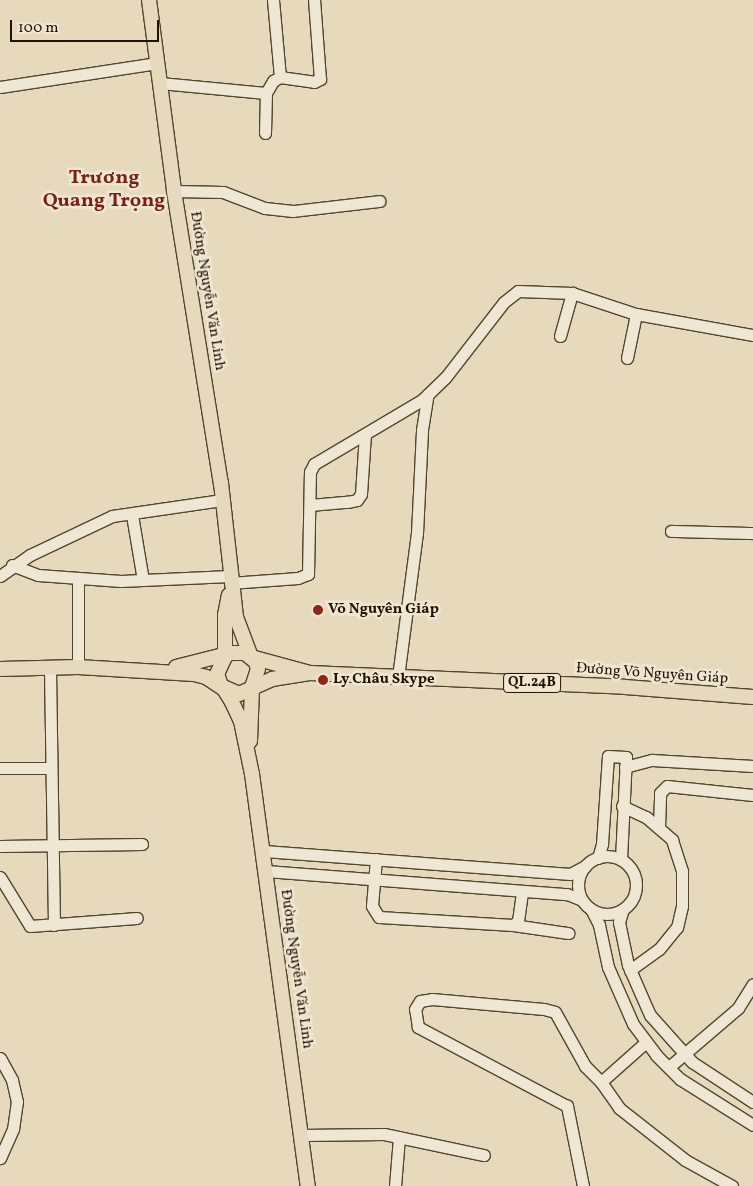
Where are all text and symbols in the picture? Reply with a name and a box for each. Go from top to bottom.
scale bar [12,10,161,42]
text: 100 m [18,18,58,39]
district label: Trương Quang Trọng [43,166,165,213]
street label: Đường Nguyễn Văn Linh [185,210,229,372]
place label: Võ Nguyên Giáp [328,601,439,619]
marker: Võ Nguyên Giáp [312,604,324,616]
street label: Đường Võ Nguyên Giáp [575,660,729,688]
place label: Ly Châu Skype [333,671,435,689]
road number: QL.24B [502,671,562,694]
marker: Ly Châu Skype [317,674,329,686]
street label: Đường Nguyễn Văn Linh [276,888,316,1050]

